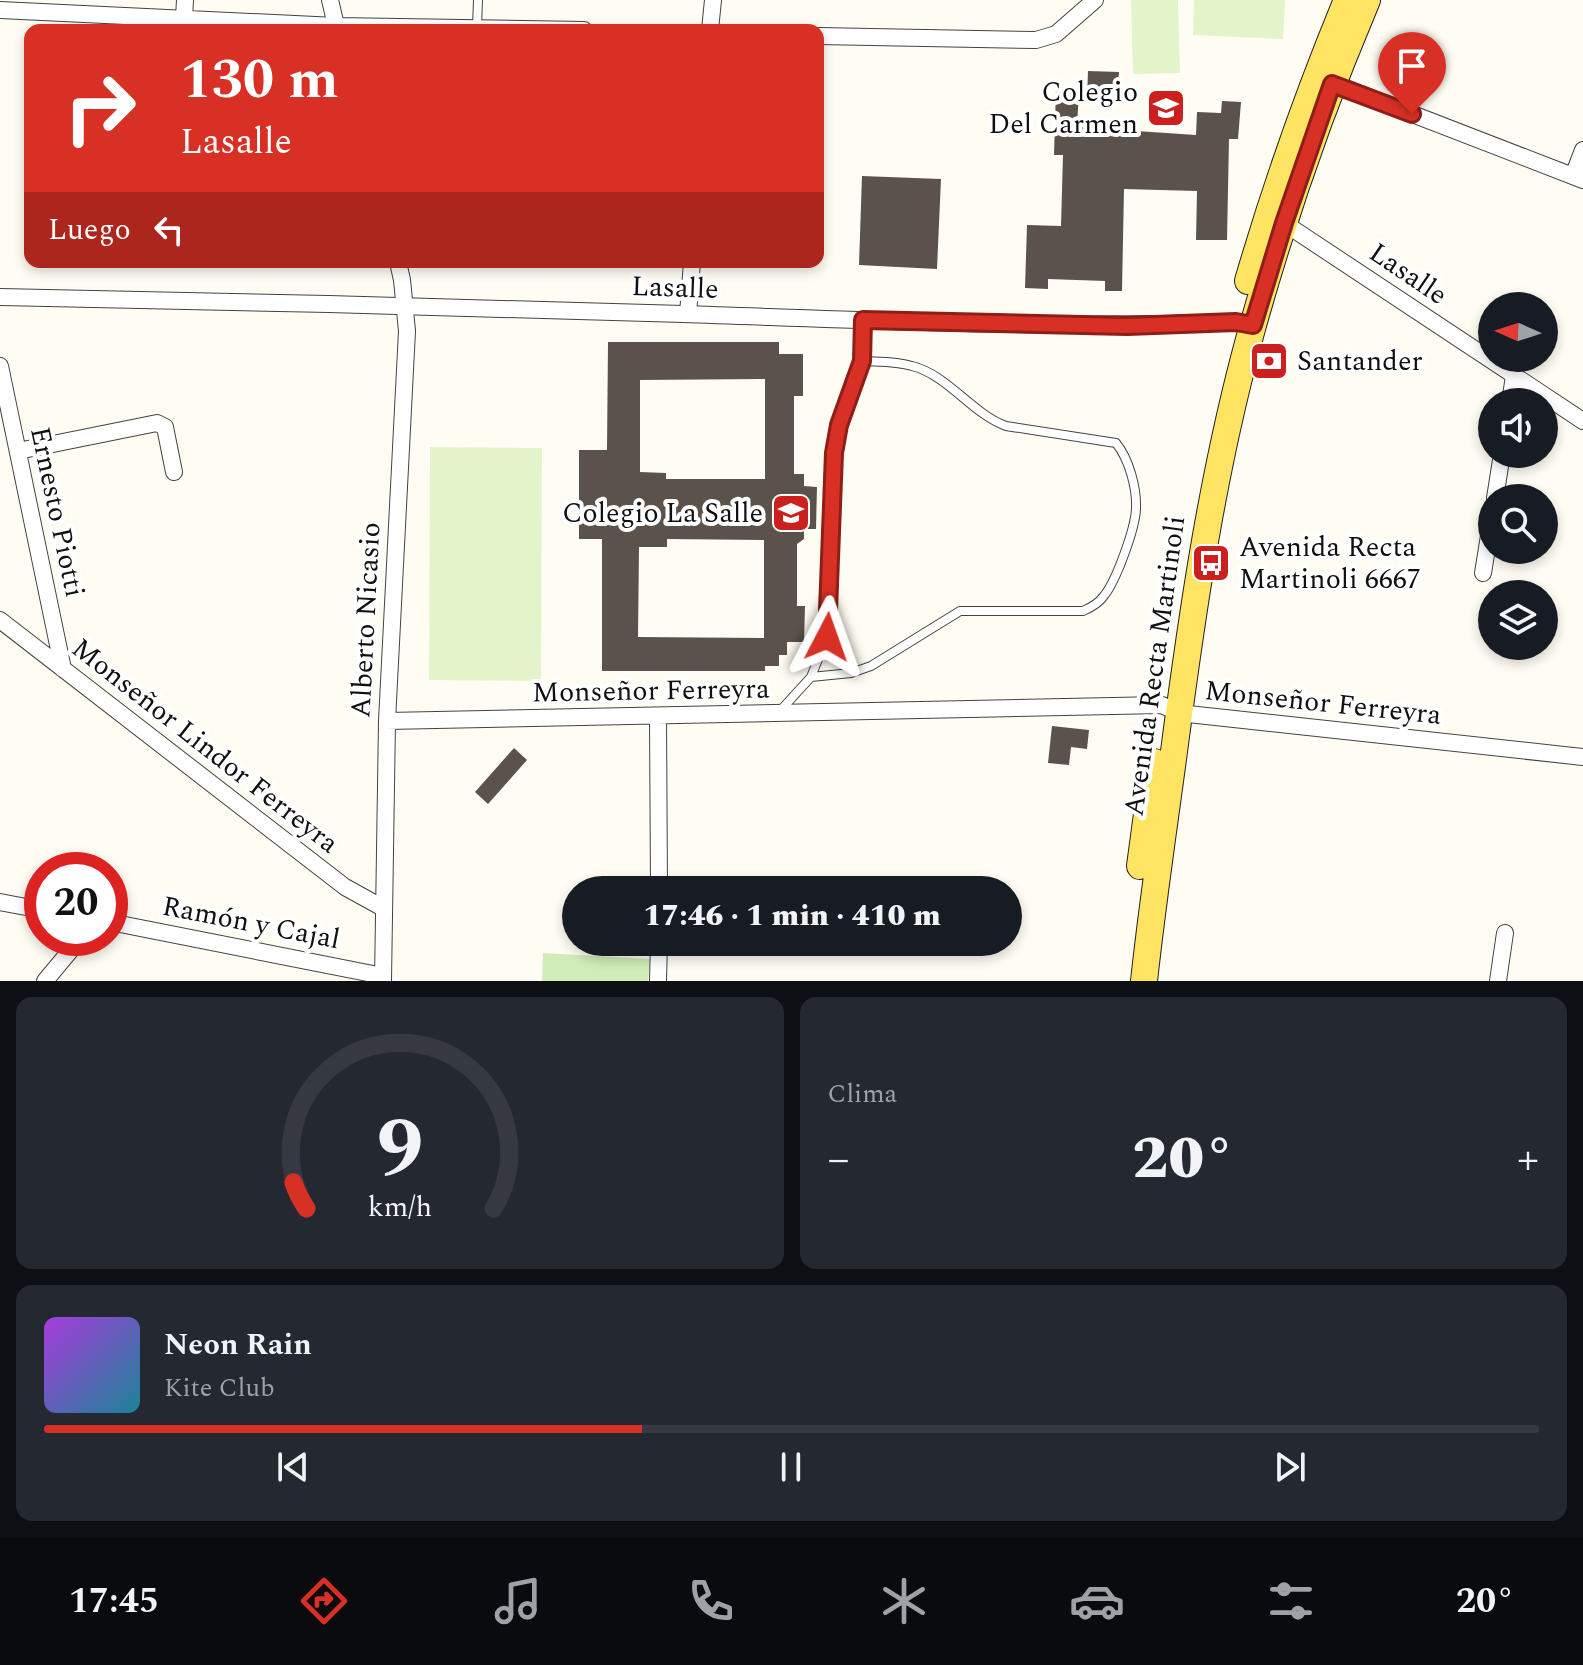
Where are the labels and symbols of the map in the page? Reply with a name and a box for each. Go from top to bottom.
pin [1378,32,1446,114]
place label: Colegio Del Carmen [988,71,1138,146]
school or university icon: Colegio Del Carmen [1145,87,1187,129]
street label: Lasalle [1360,232,1456,316]
street label: Lasalle [631,265,719,311]
north arrow [1478,292,1558,372]
bank icon: Santander [1248,340,1290,382]
place label: Santander [1297,340,1423,383]
street label: Ernesto Piotti [18,423,96,601]
place label: Colegio La Salle [562,492,763,535]
school or university icon: Colegio La Salle [770,492,812,534]
street label: Avenida Recta Martinoli [1113,513,1197,819]
street label: Alberto Nicasio [339,521,393,719]
place label: Avenida Recta Martinoli 6667 [1239,526,1421,601]
bus stop icon: Avenida Recta Martinoli 6667 [1190,542,1232,584]
position arrow [785,595,869,679]
street label: Monseñor Lindor Ferreyra [62,628,348,865]
street label: Monseñor Ferreyra [532,667,770,715]
street label: Monseñor Ferreyra [1203,669,1444,737]
speed limit sign: 20 [24,852,128,956]
street label: Ramón y Cajal [159,885,343,961]

